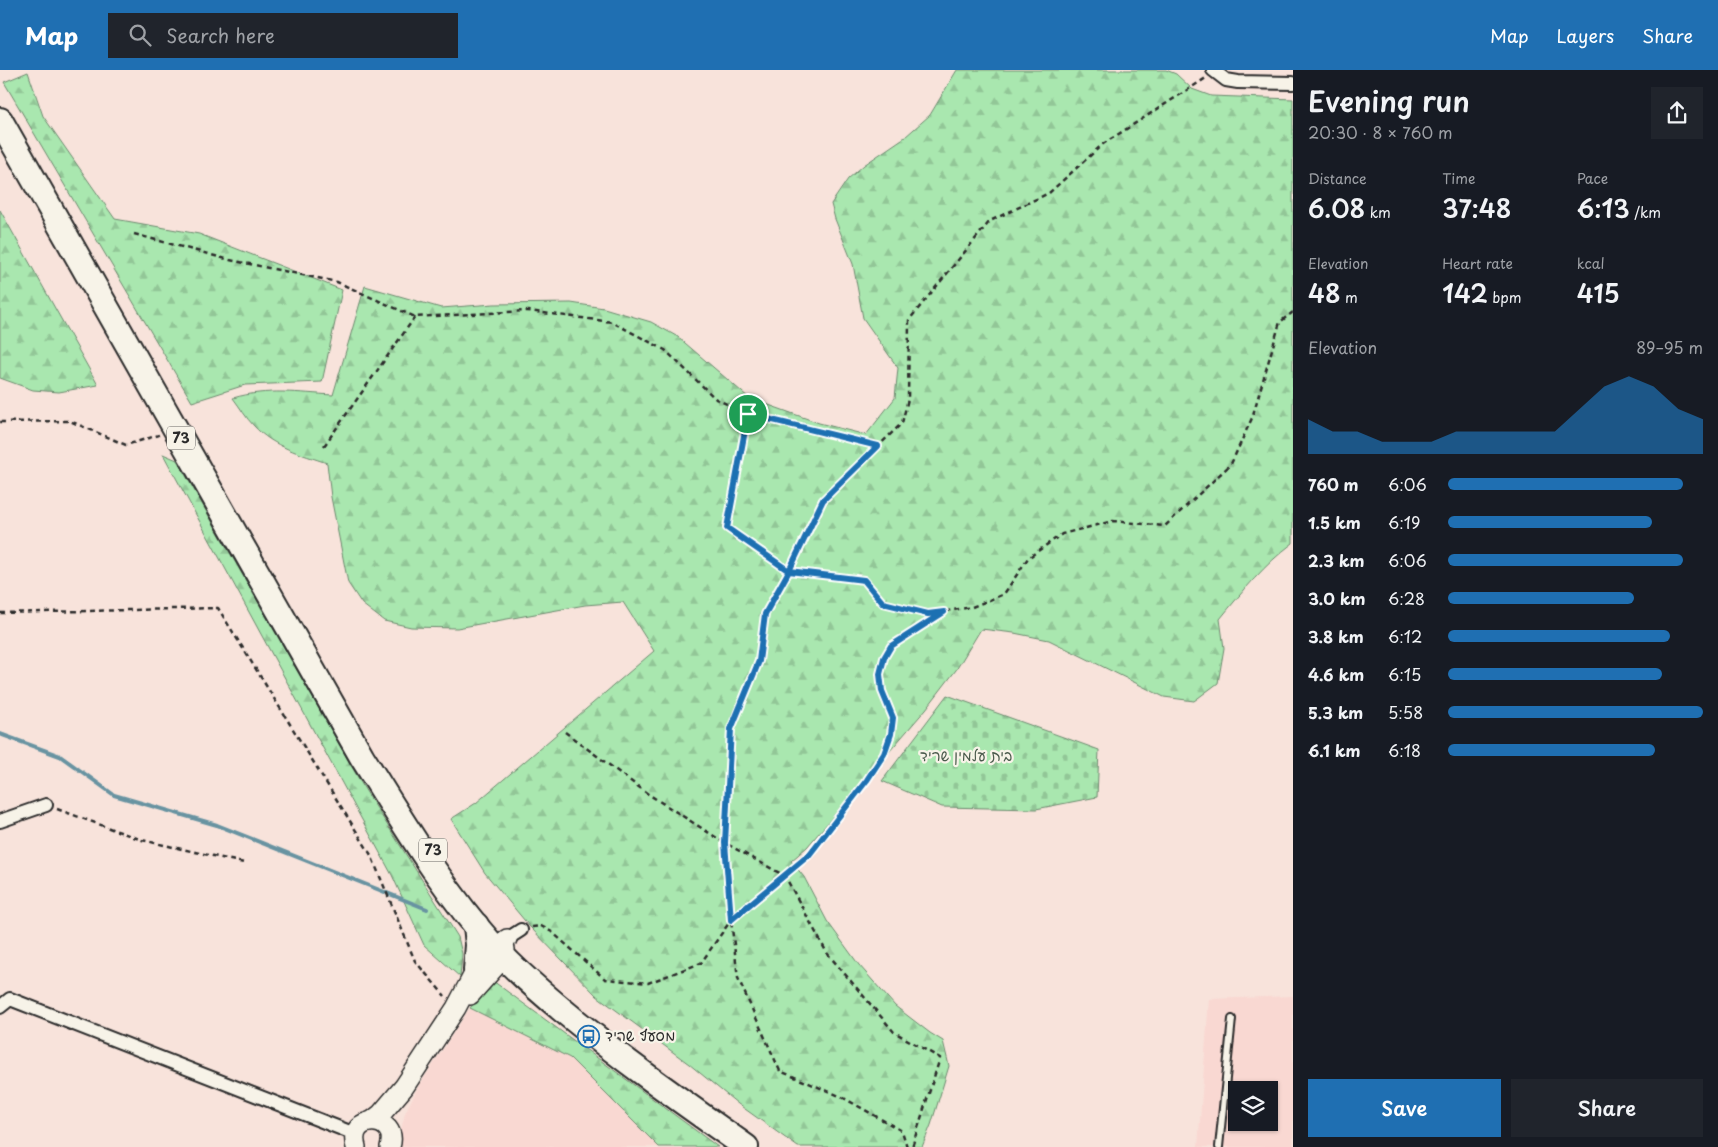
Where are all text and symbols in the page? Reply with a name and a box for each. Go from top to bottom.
search box [108,13,458,58]
text: Map [25,17,78,53]
icon: search [126,21,154,49]
text: Search here [166,21,275,49]
text: Map [1490,22,1529,49]
text: Layers [1557,22,1614,49]
text: Share [1642,22,1693,49]
text: Evening run [1308,79,1470,122]
button: share [1651,87,1703,139]
text: 20:30 · 8 × 760 m [1308,120,1453,144]
text: Distance [1308,168,1367,189]
text: Time [1442,168,1475,189]
text: Pace [1577,168,1608,189]
text: 6.08 [1308,189,1365,227]
text: 37:48 [1442,189,1511,227]
text: 6:13 [1577,189,1630,227]
text: km [1365,202,1391,223]
text: /km [1630,202,1661,223]
text: Elevation [1308,253,1368,274]
text: Heart rate [1442,253,1513,274]
text: kcal [1577,253,1605,274]
text: 48 [1308,274,1341,312]
text: 142 [1442,274,1488,312]
text: 415 [1577,274,1620,312]
text: m [1341,287,1358,308]
text: bpm [1488,287,1521,308]
text: Elevation [1308,335,1377,359]
text: 89–95 m [1636,335,1703,359]
pin [727,393,769,435]
icon: arrive [734,400,762,428]
road number: 73 [167,426,195,449]
text: 760 m [1308,472,1359,496]
text: 6:06 [1388,472,1427,496]
text: 1.5 km [1308,510,1361,534]
text: 6:19 [1388,510,1420,534]
text: 2.3 km [1308,548,1364,572]
text: 6:06 [1388,548,1427,572]
text: 3.0 km [1308,586,1365,610]
text: 6:28 [1388,586,1425,610]
text: 3.8 km [1308,624,1364,648]
text: 6:12 [1388,624,1422,648]
text: 4.6 km [1308,662,1364,686]
text: 6:15 [1388,662,1421,686]
text: 5.3 km [1308,700,1363,724]
text: 5:58 [1388,700,1423,724]
text: 6.1 km [1308,738,1360,762]
text: 6:18 [1388,738,1421,762]
park label: בית עלמין שריד [920,743,1012,766]
road number: 73 [419,838,447,862]
place label: מסעף שריד [605,1023,675,1046]
bus stop icon: מסעף שריד [577,1024,601,1048]
button: Save [1308,1079,1501,1137]
button: Share [1511,1079,1703,1137]
map controls [1228,1081,1278,1131]
button: layers [1228,1081,1278,1131]

